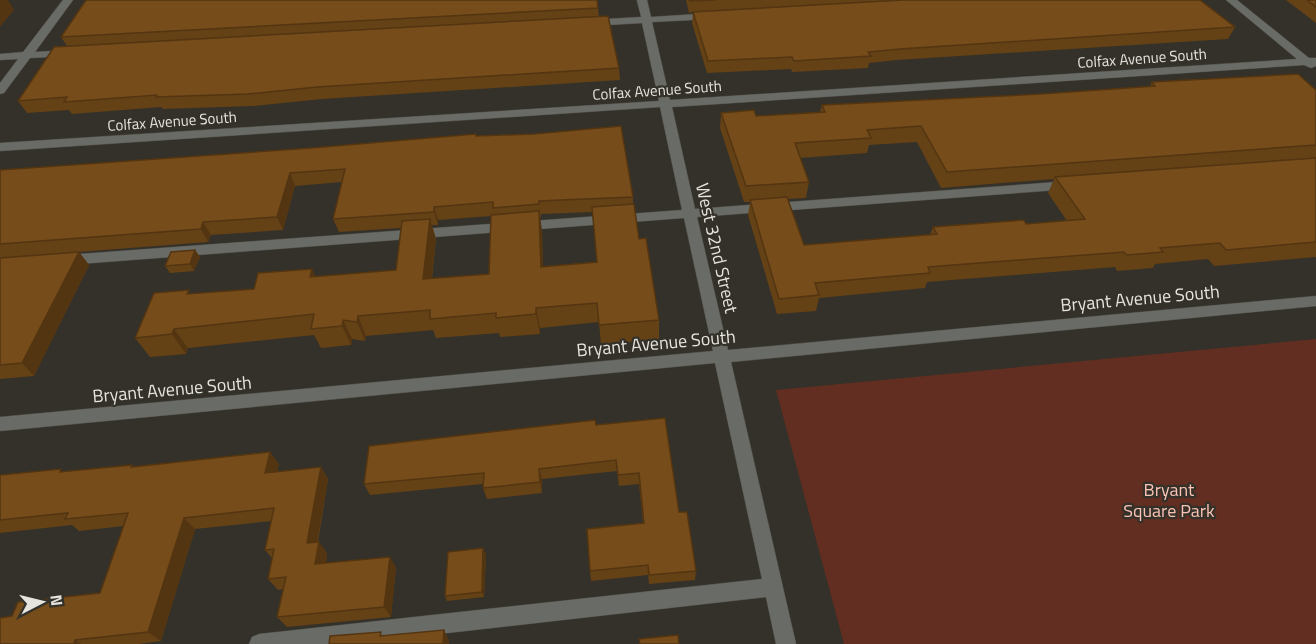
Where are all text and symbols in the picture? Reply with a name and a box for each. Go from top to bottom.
street label: Colfax Avenue South [1077,42,1207,74]
street label: Colfax Avenue South [592,74,722,106]
street label: Colfax Avenue South [107,105,237,137]
street label: West 32nd Street [689,180,745,317]
street label: Bryant Avenue South [1059,278,1221,318]
street label: Bryant Avenue South [575,323,737,363]
street label: Bryant Avenue South [91,369,253,409]
park label: Bryant Square Park [1123,476,1215,524]
north arrow [12,572,72,632]
text: N [44,593,69,607]

